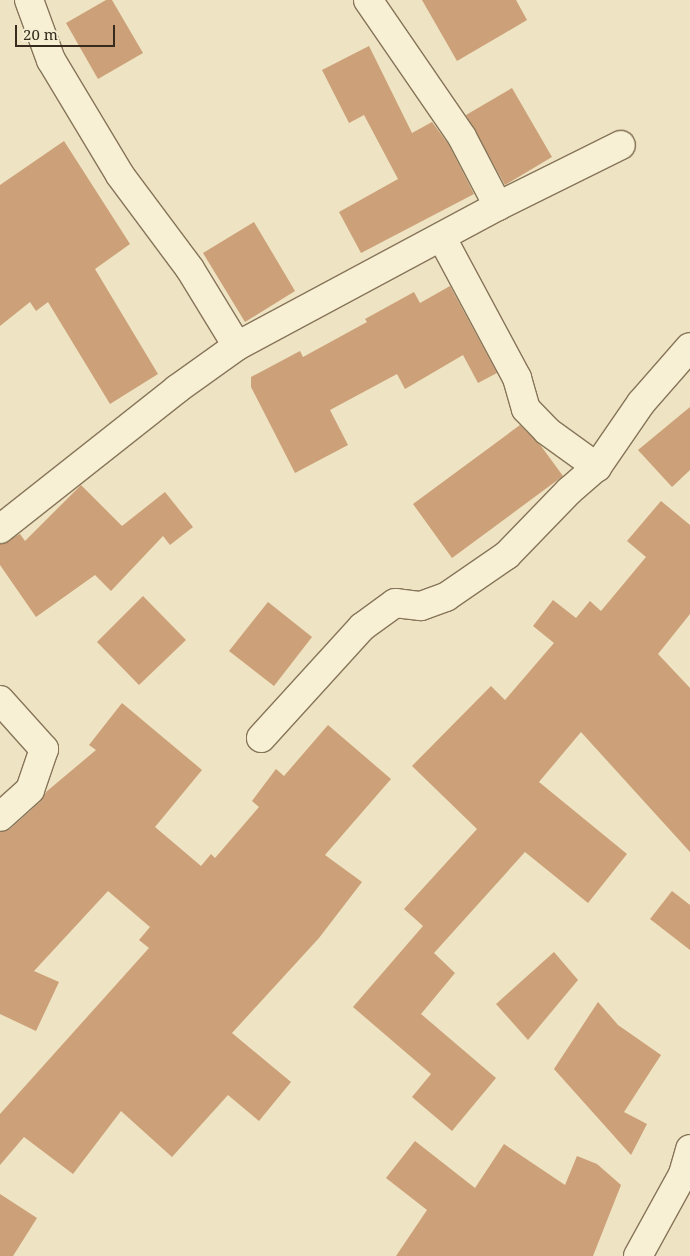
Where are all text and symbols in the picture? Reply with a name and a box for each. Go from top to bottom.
scale bar [18,15,118,47]
text: 20 m [23,24,58,44]

